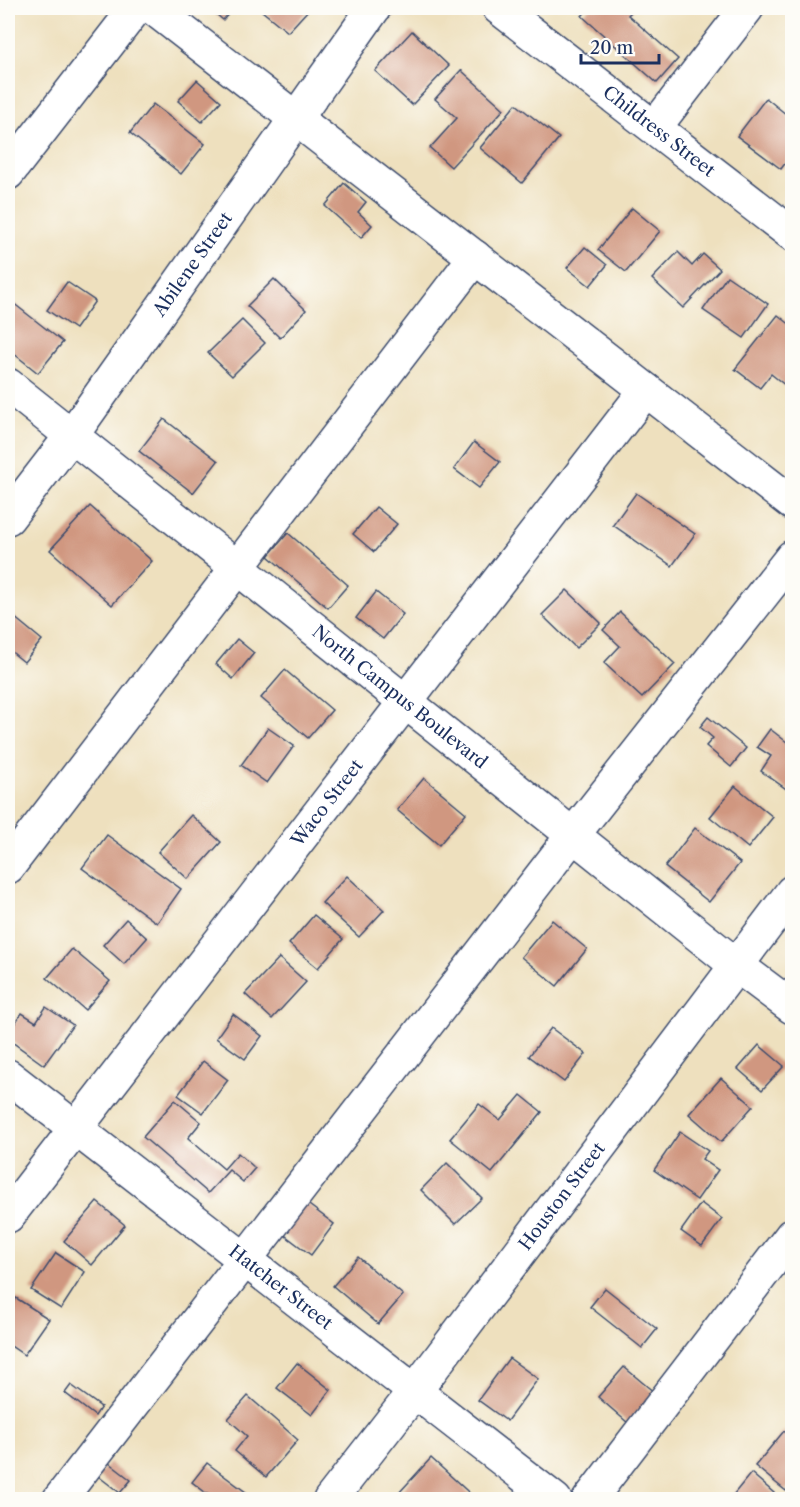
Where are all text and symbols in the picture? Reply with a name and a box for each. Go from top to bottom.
scale bar [581,27,659,65]
text: 20 m [590,37,634,59]
street label: Childress Street [598,81,720,182]
street label: Abilene Street [148,207,237,321]
street label: North Campus Boulevard [308,621,492,774]
street label: Waco Street [286,755,368,852]
street label: Houston Street [514,1138,610,1255]
street label: Hatcher Street [224,1240,337,1335]

